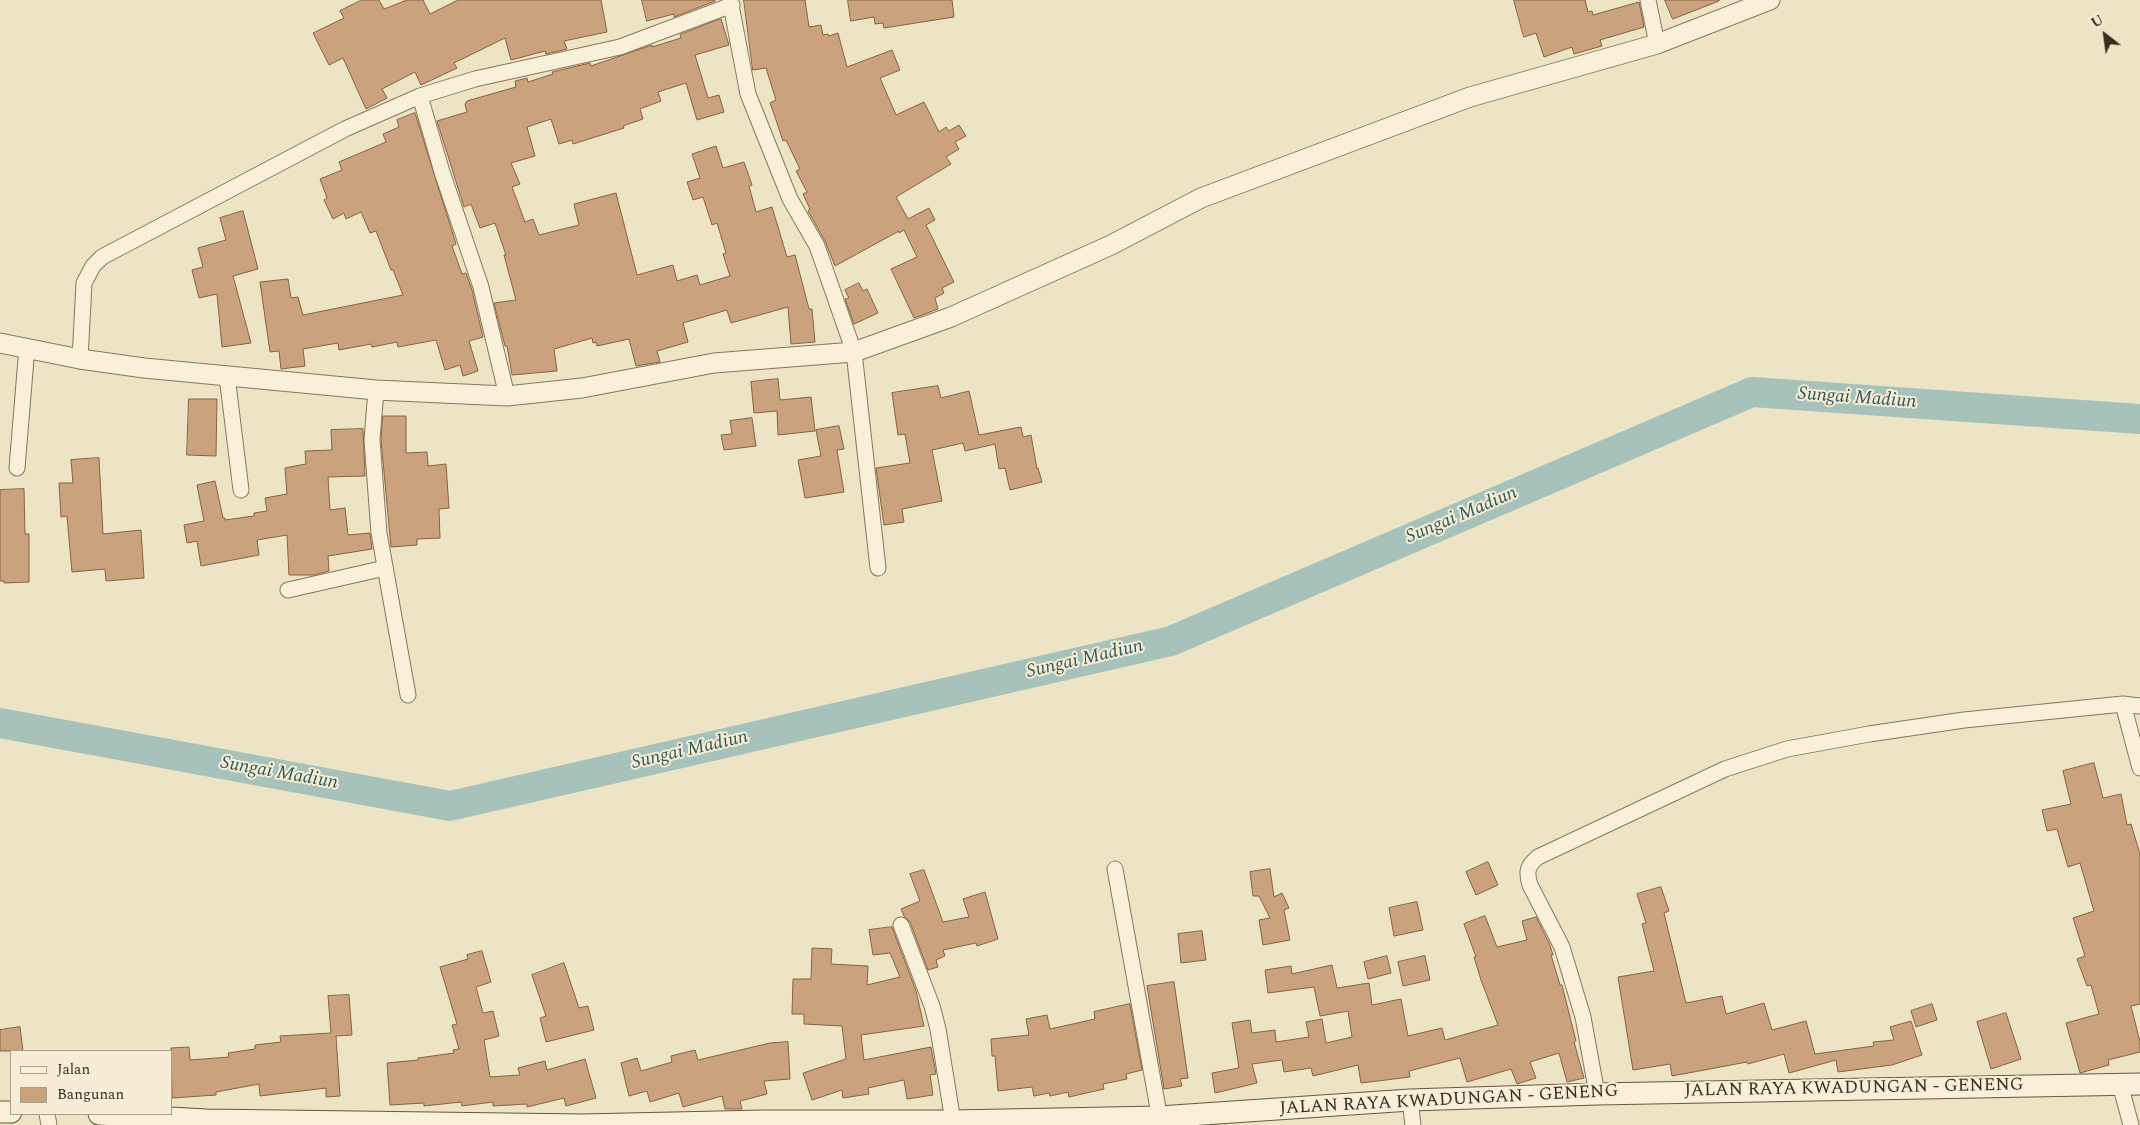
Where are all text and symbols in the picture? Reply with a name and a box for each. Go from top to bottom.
north arrow [2080,10,2130,60]
text: U [2087,10,2108,34]
water label: Sungai Madiun [1797,383,1917,415]
water label: Sungai Madiun [1403,482,1521,550]
water label: Sungai Madiun [1025,636,1145,684]
water label: Sungai Madiun [630,727,750,775]
water label: Sungai Madiun [219,752,339,796]
legend [10,1050,172,1115]
text: Jalan [57,1058,90,1081]
street label: JALAN RAYA KWADUNGAN - GENENG [1684,1075,2024,1103]
street label: JALAN RAYA KWADUNGAN - GENENG [1279,1081,1619,1121]
text: Bangunan [57,1083,124,1106]

